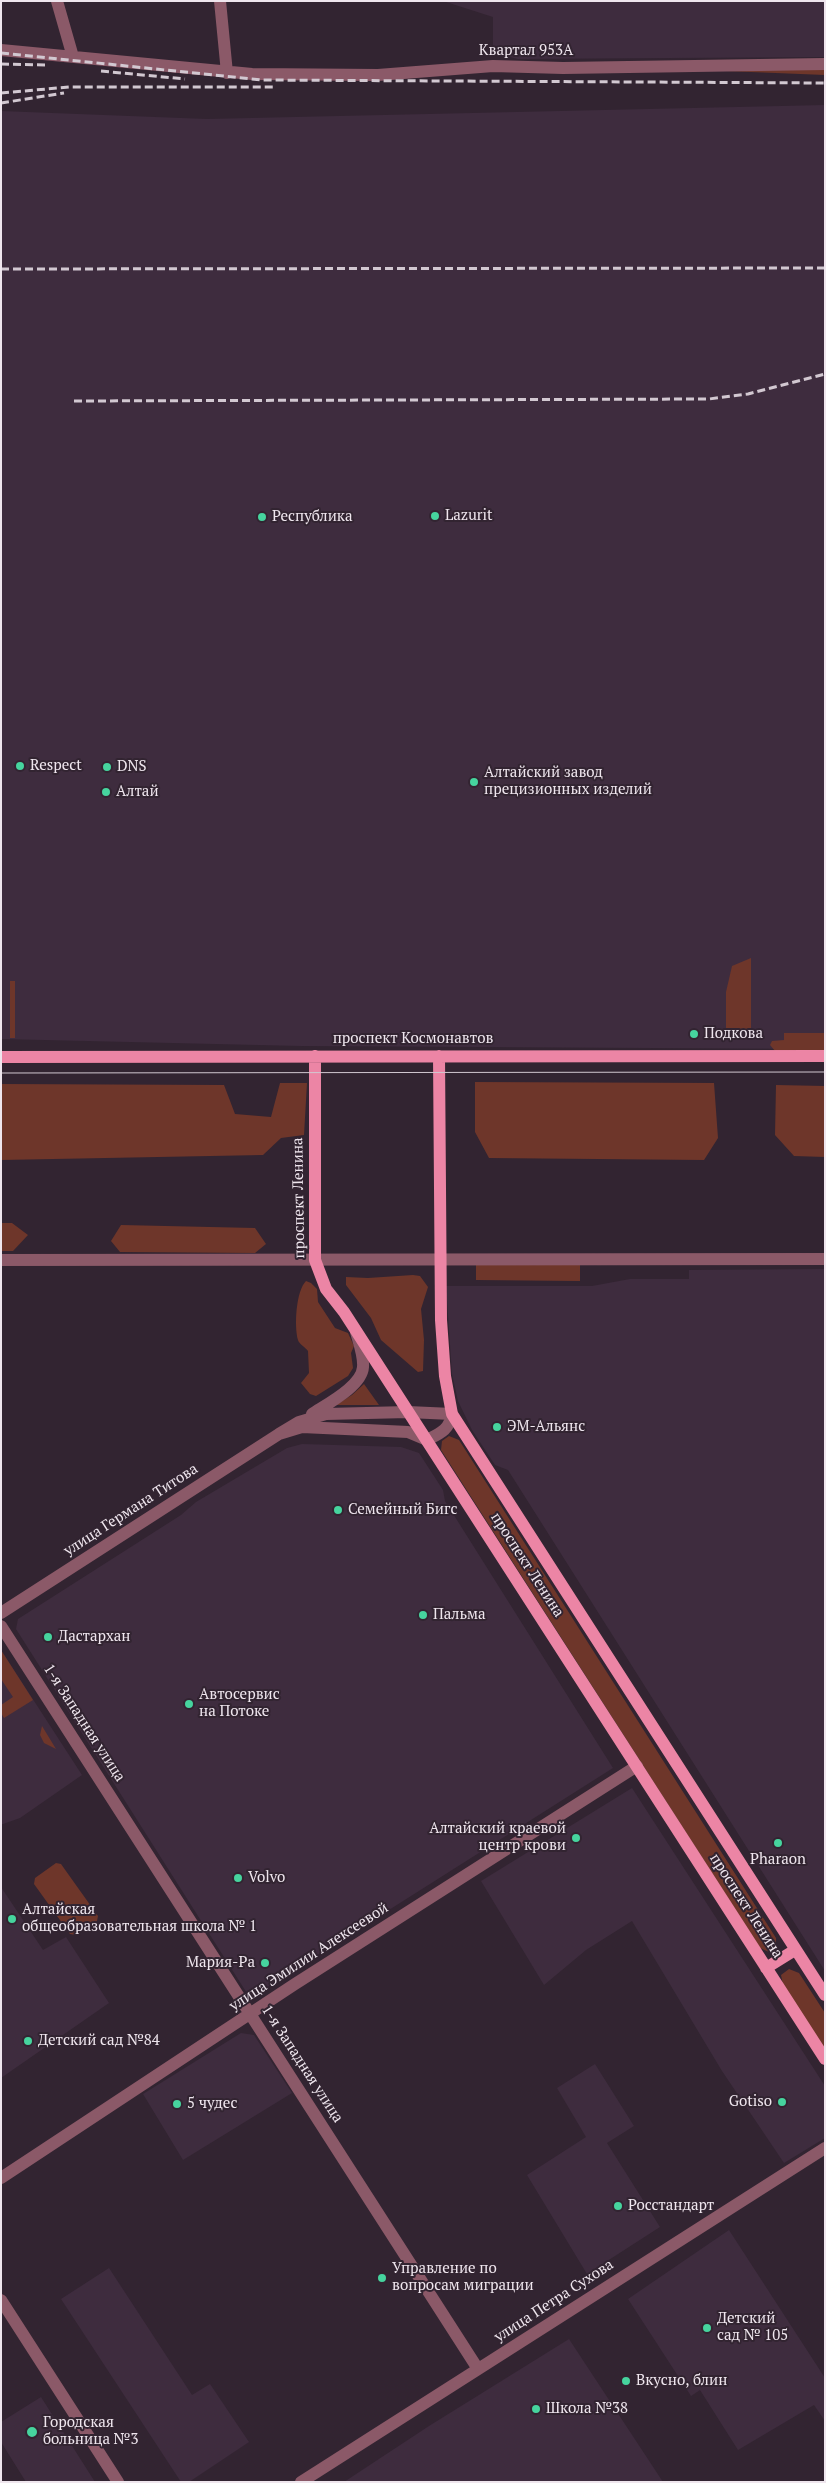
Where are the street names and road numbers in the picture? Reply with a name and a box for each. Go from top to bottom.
street label: Квартал 953А [479,42,573,60]
street label: проспект Космонавтов [333,1030,493,1048]
street label: проспект Ленина [289,1137,309,1259]
street label: улица Германа Титова [61,1460,201,1560]
street label: проспект Ленина [486,1509,568,1621]
street label: 1-я Западная улица [39,1661,129,1785]
street label: проспект Ленина [705,1850,787,1962]
street label: улица Эмилии Алексеевой [226,1899,392,2015]
street label: 1-я Западная улица [257,2002,347,2126]
street label: улица Петра Сухова [491,2256,617,2346]

